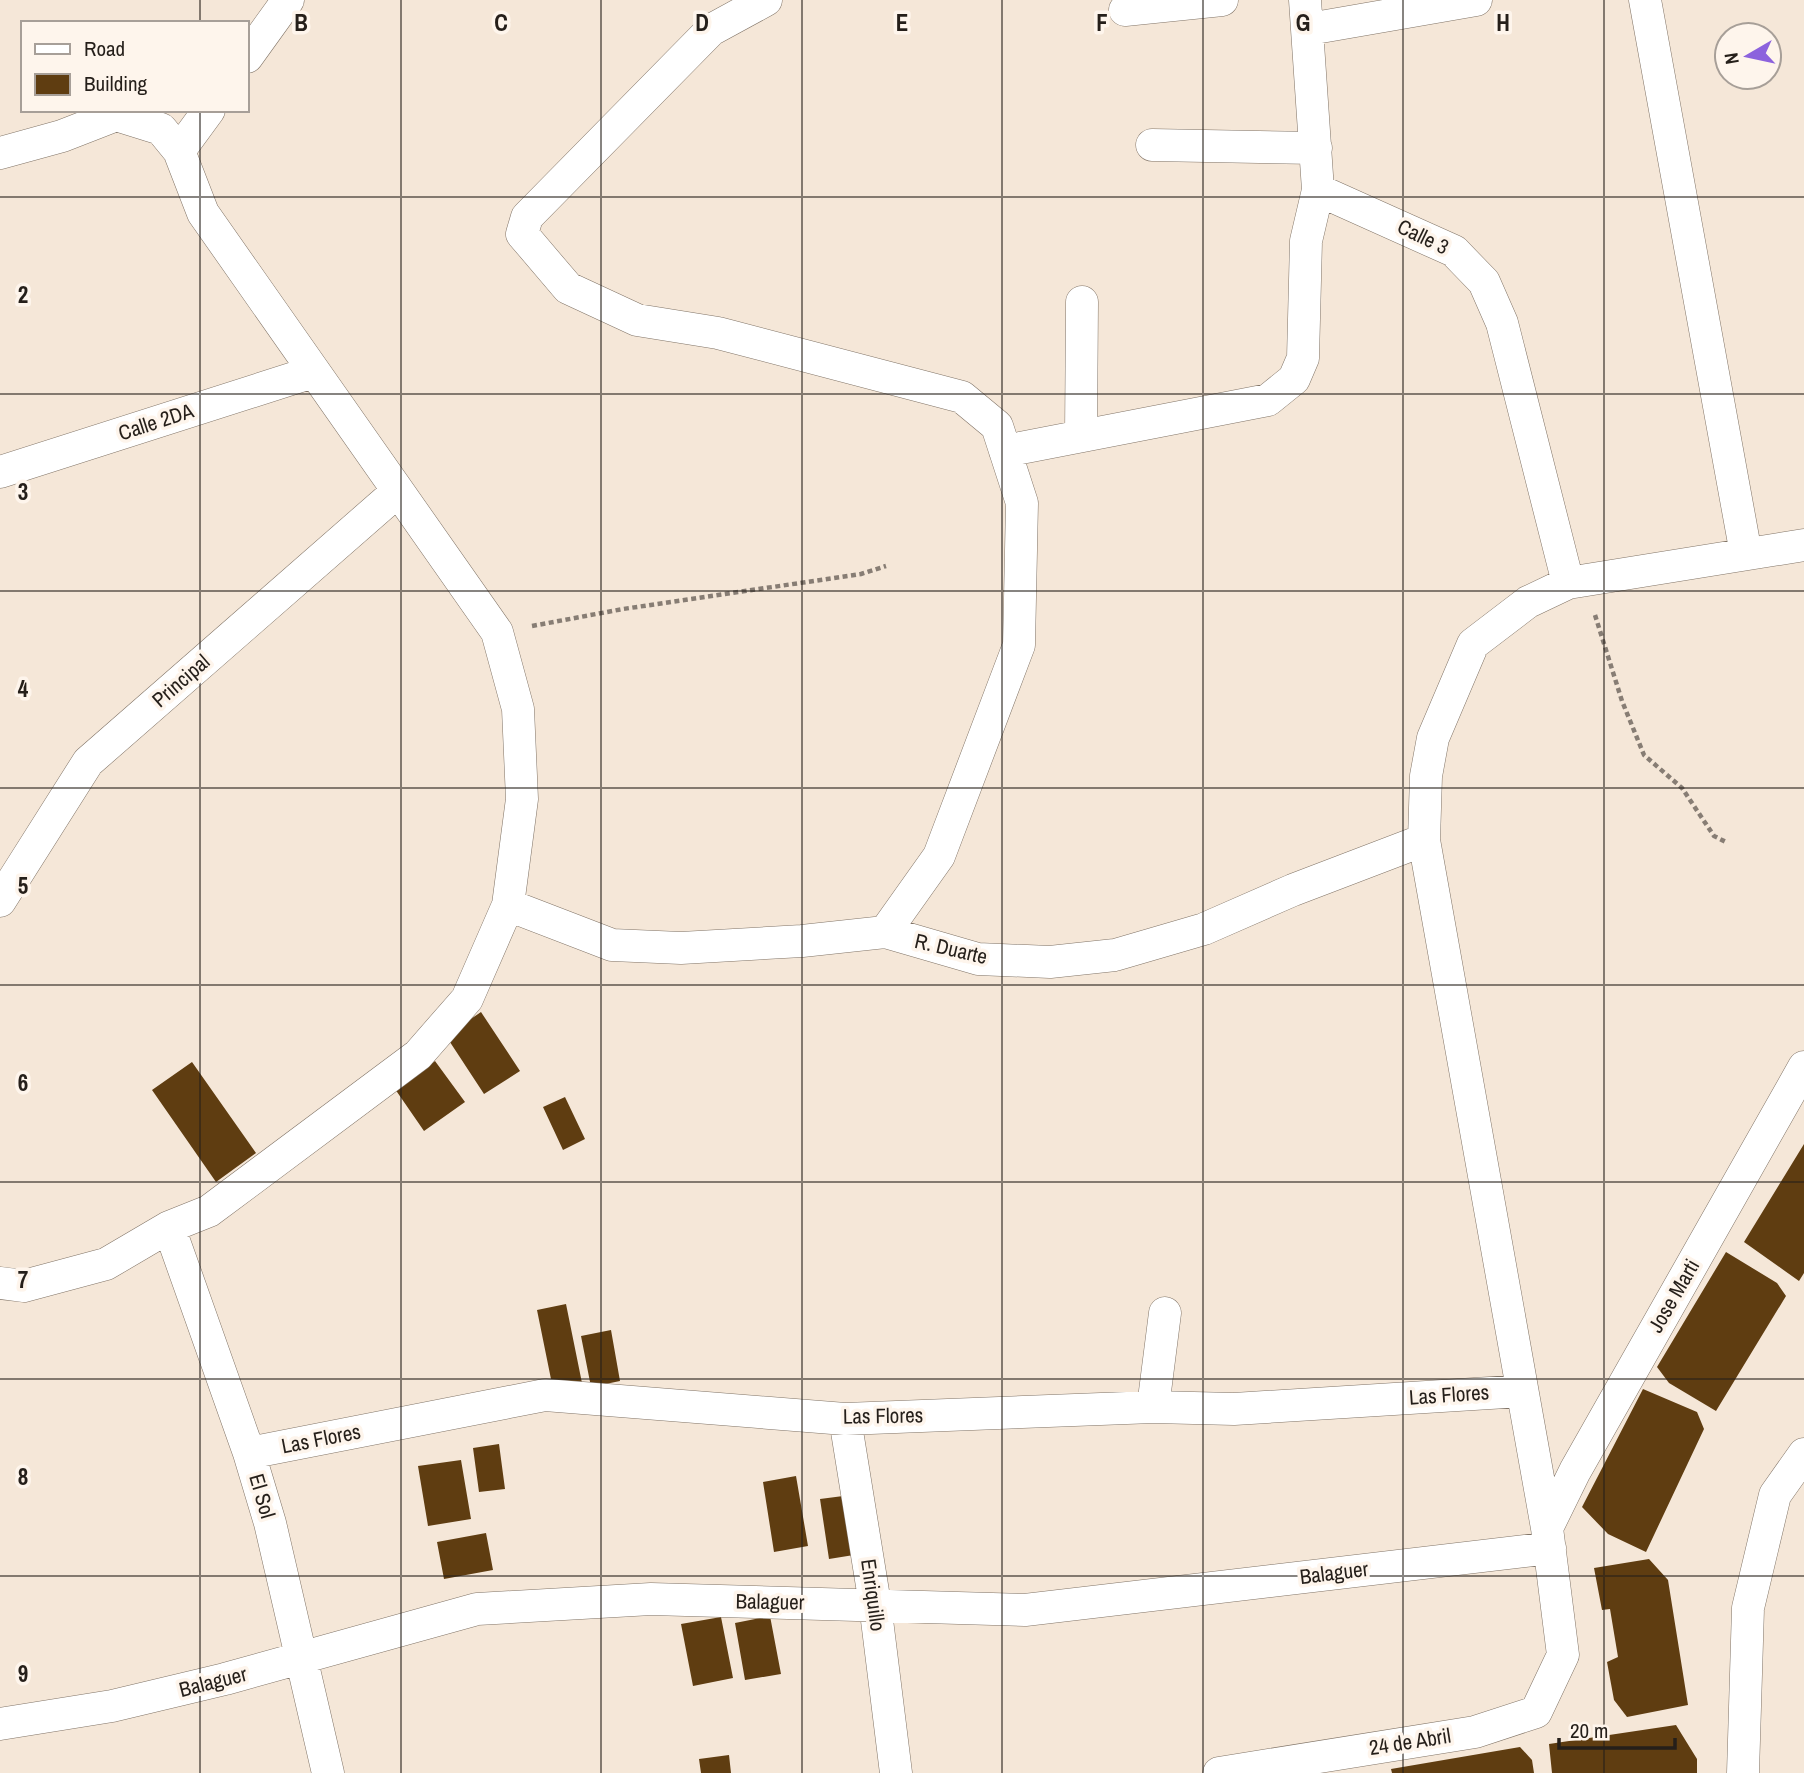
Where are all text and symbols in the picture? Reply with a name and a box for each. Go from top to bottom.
text: B [294,7,308,38]
text: C [494,7,508,38]
text: D [695,7,709,38]
text: E [896,7,908,38]
text: F [1096,7,1108,38]
text: G [1296,7,1310,38]
text: H [1496,7,1510,38]
legend [21,21,248,112]
north arrow [1713,21,1783,91]
text: Road [84,34,125,63]
text: N [1717,51,1745,66]
text: Building [84,69,148,98]
street label: Calle 3 [1393,212,1454,261]
text: 2 [18,279,28,310]
street label: Calle 2DA [115,396,198,447]
text: 3 [18,476,28,507]
street label: Principal [146,647,216,714]
text: 4 [18,673,29,704]
text: 5 [18,870,28,901]
street label: R. Duarte [912,926,990,971]
text: 6 [18,1067,28,1098]
street label: Jose Marti [1641,1254,1706,1338]
text: 7 [18,1264,28,1295]
street label: Las Flores [1408,1377,1490,1412]
street label: Las Flores [843,1400,923,1431]
street label: Las Flores [279,1417,363,1460]
text: 8 [18,1461,28,1492]
street label: El Sol [242,1470,283,1521]
street label: Balaguer [1298,1554,1370,1591]
street label: Enriquillo [854,1557,893,1633]
street label: Balaguer [735,1586,805,1617]
text: 9 [18,1658,28,1689]
street label: Balaguer [176,1659,250,1704]
scale bar [1559,1706,1674,1750]
text: 20 m [1570,1716,1608,1745]
street label: 24 de Abril [1367,1721,1453,1762]

